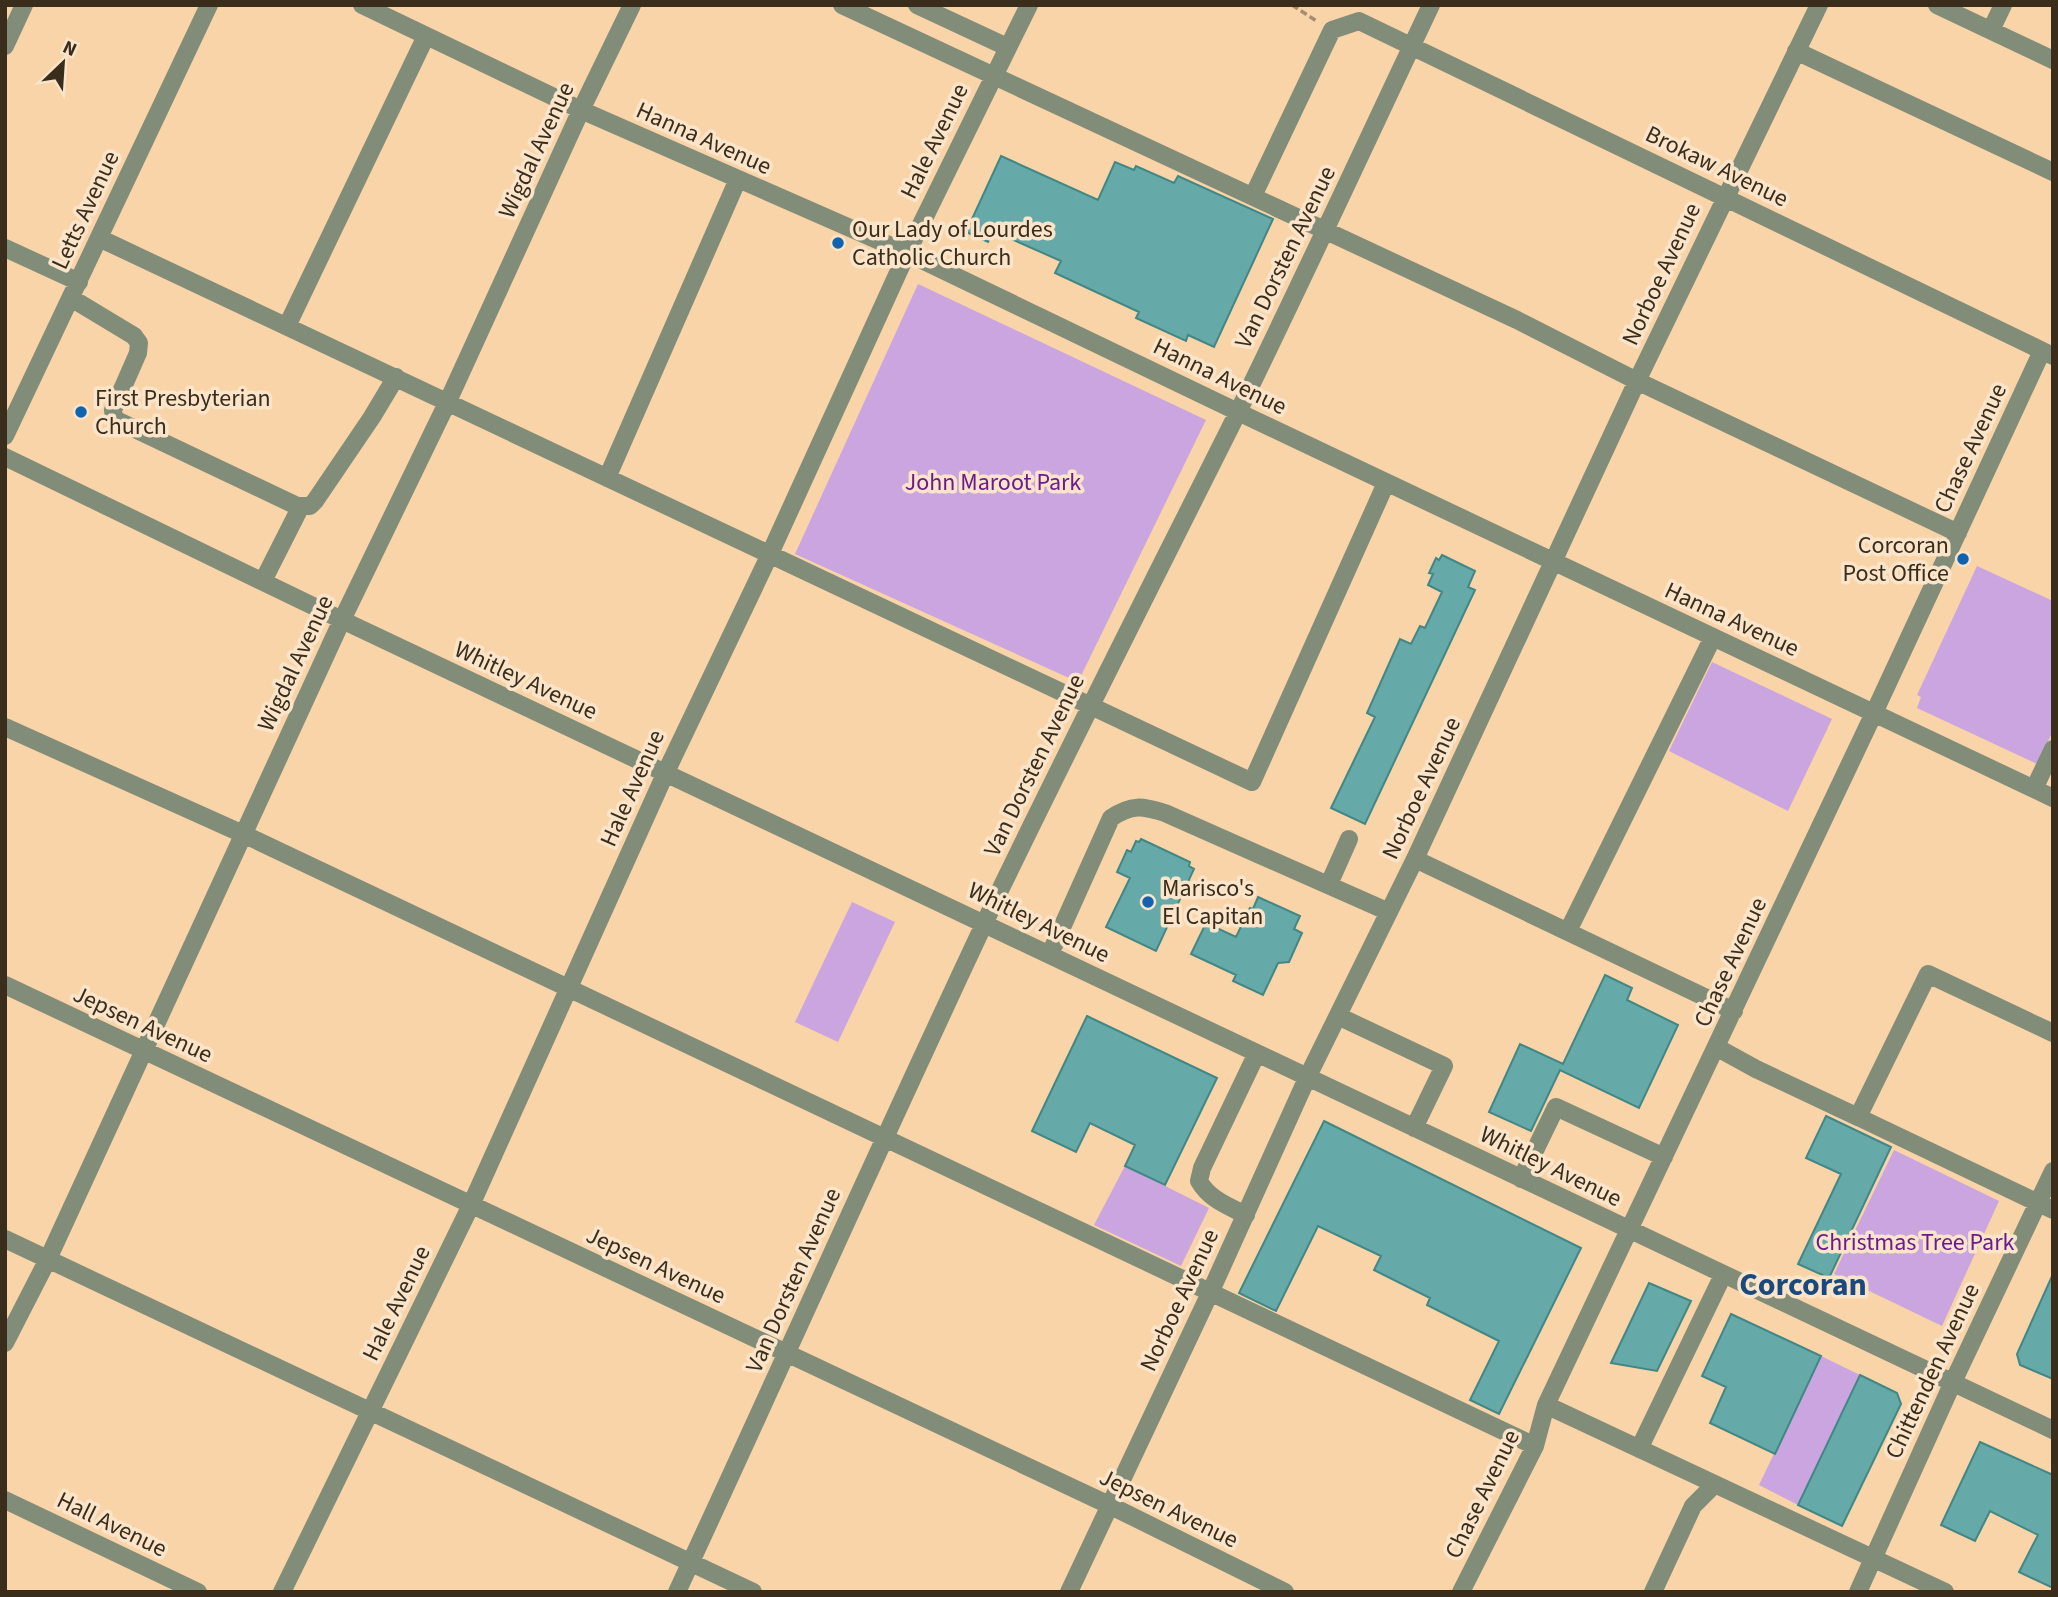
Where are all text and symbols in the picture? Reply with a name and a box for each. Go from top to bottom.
north arrow [28,28,98,98]
text: N [58,34,81,64]
street label: Wigdal Avenue [490,76,583,224]
street label: Hale Avenue [891,78,977,205]
street label: Hanna Avenue [631,93,777,184]
street label: Brokaw Avenue [1639,117,1794,216]
street label: Letts Avenue [43,145,128,275]
street label: Van Dorsten Avenue [1226,160,1345,354]
street label: Norboe Avenue [1613,197,1710,351]
place label: Our Lady of Lourdes Catholic Church [852,212,1053,275]
marker: Our Lady of Lourdes Catholic Church [830,235,846,251]
street label: Hanna Avenue [1147,329,1293,424]
street label: Chase Avenue [1925,378,2016,519]
place label: First Presbyterian Church [95,381,271,444]
marker: First Presbyterian Church [73,404,89,420]
park label: John Maroot Park [905,465,1081,500]
place label: Corcoran Post Office [1843,528,1949,591]
marker: Corcoran Post Office [1955,551,1971,567]
street label: Hanna Avenue [1659,573,1805,666]
street label: Wigdal Avenue [249,589,342,737]
street label: Whitley Avenue [449,632,603,729]
street label: Van Dorsten Avenue [975,668,1094,862]
street label: Norboe Avenue [1373,711,1470,865]
street label: Hale Avenue [591,724,674,852]
place label: Marisco's El Capitan [1162,871,1263,934]
street label: Whitley Avenue [962,873,1116,972]
street label: Chase Avenue [1685,892,1776,1033]
marker: Marisco's El Capitan [1140,894,1156,910]
street label: Jepsen Avenue [67,977,218,1072]
street label: Whitley Avenue [1474,1117,1628,1216]
street label: Van Dorsten Avenue [737,1182,850,1378]
street label: Jepsen Avenue [580,1218,731,1313]
street label: Norboe Avenue [1131,1223,1228,1377]
park label: Christmas Tree Park [1816,1225,2015,1260]
street label: Hale Avenue [353,1240,439,1367]
district label: Corcoran [1739,1262,1867,1308]
street label: Chittenden Avenue [1876,1278,1989,1465]
street label: Chase Avenue [1436,1424,1529,1565]
street label: Jepsen Avenue [1093,1460,1244,1557]
street label: Hall Avenue [51,1483,173,1566]

